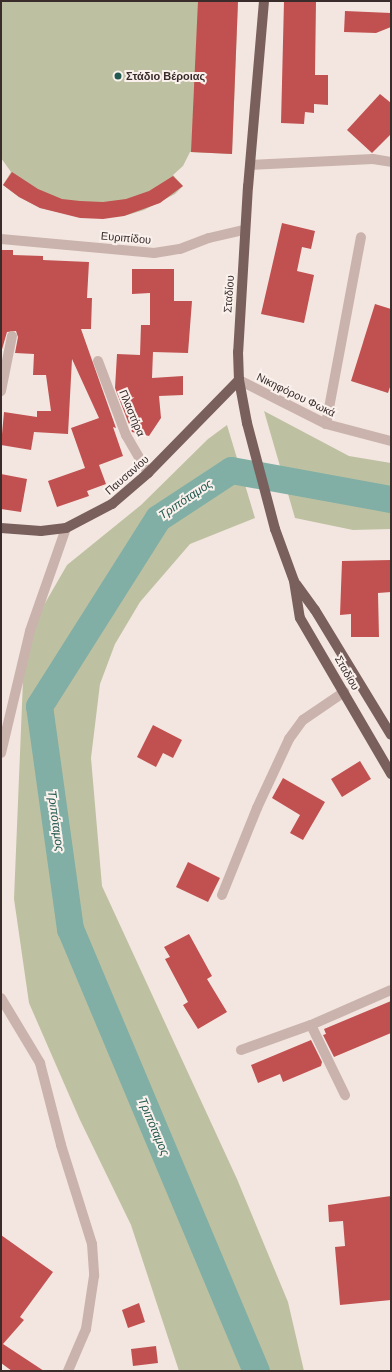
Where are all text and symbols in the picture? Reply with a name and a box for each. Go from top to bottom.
place label: Στάδιο Βέροιας [126,69,205,83]
marker: Στάδιο Βέροιας [113,71,123,81]
street label: Ευριπίδου [100,229,152,247]
street label: Σταδίου [221,275,237,313]
street label: Νικηφόρου Φωκά [255,370,337,420]
street label: Πλαστήρα [116,388,148,438]
street label: Παυσανίου [102,452,152,498]
water label: Τριπόταμος [156,477,216,523]
street label: Σταδίου [332,653,362,693]
water label: Τριπόταμος [44,790,66,852]
water label: Τριπόταμος [134,1096,172,1158]

